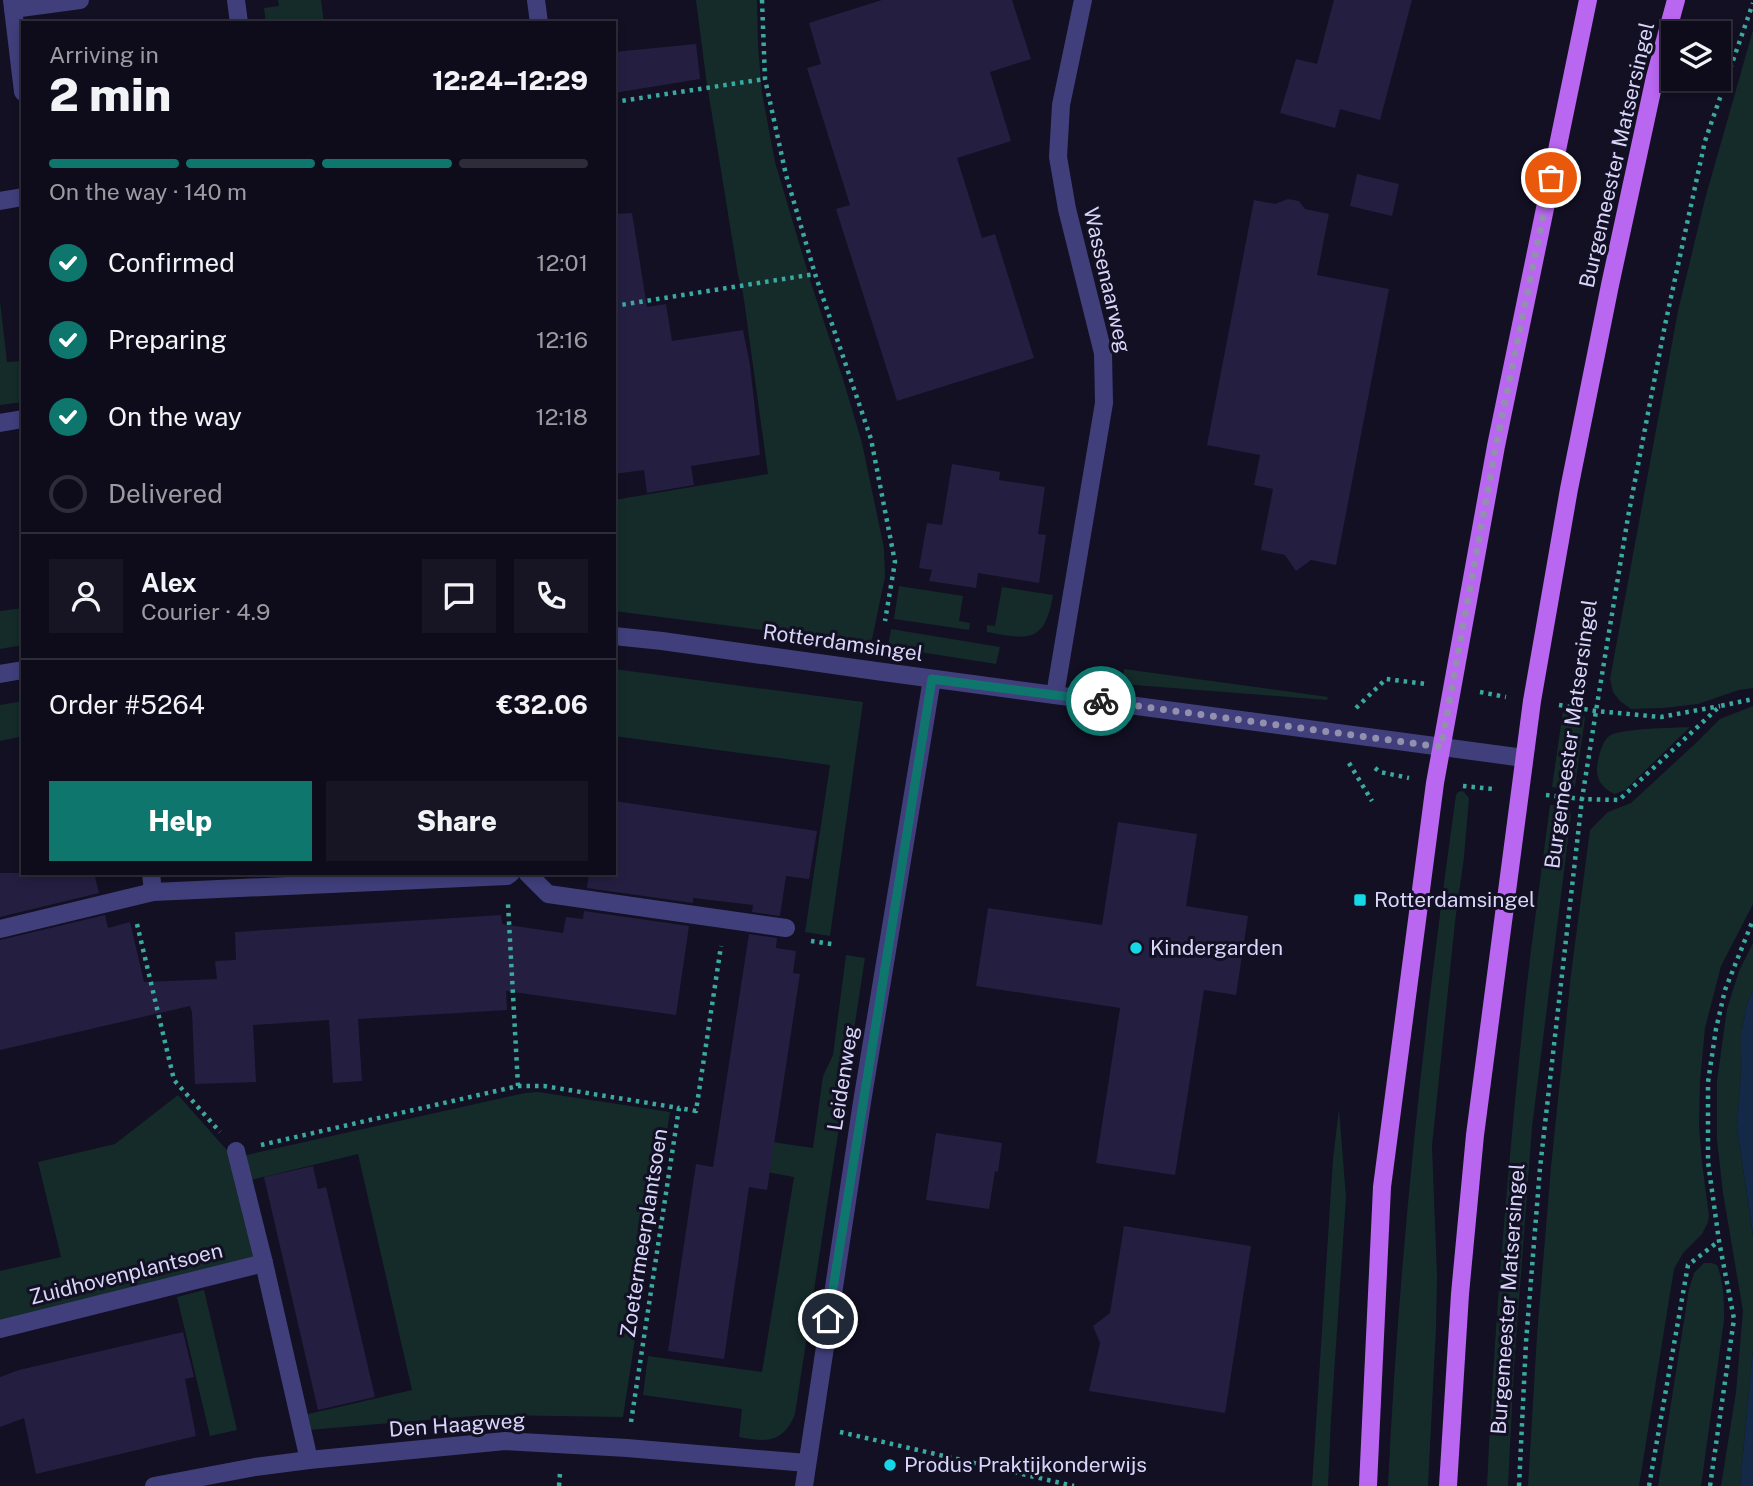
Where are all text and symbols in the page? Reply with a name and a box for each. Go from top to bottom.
street label: Burgemeester Matsersingel [1574,20,1659,290]
map controls [1661,21,1731,91]
button: layers [1661,21,1731,91]
text: Arriving in [49,41,159,68]
text: 12:24–12:29 [432,65,588,96]
text: 2 min [49,67,171,121]
pin [1521,148,1581,208]
icon: bag [1532,159,1570,197]
text: On the way · 140 m [49,178,247,205]
street label: Wassenaarweg [1079,205,1136,355]
icon: check [49,244,87,282]
text: Confirmed [108,247,235,278]
text: 12:01 [536,249,588,276]
icon: check [49,321,87,359]
text: Preparing [108,324,227,355]
text: 12:16 [536,326,588,353]
icon: check [49,398,87,436]
text: On the way [108,401,242,432]
text: 12:18 [535,403,588,430]
text: Delivered [108,478,223,509]
button: person [49,559,123,633]
button: chat [422,559,496,633]
button: phone [514,559,588,633]
text: Alex [141,567,197,598]
text: Courier · 4.9 [141,598,270,625]
street label: Burgemeester Matsersingel [1539,598,1602,870]
street label: Rotterdamsingel [761,619,925,666]
courier [1066,666,1136,736]
icon: bike [1082,682,1120,720]
text: Order #5264 [49,689,205,720]
text: €32.06 [496,689,588,720]
button: Help [49,781,312,861]
button: Share [326,781,588,861]
place label: Rotterdamsingel [1374,887,1535,912]
marker: Rotterdamsingel [1352,892,1368,908]
place label: Kindergarden [1150,935,1283,960]
marker: Kindergarden [1128,940,1144,956]
street label: Leidenweg [822,1024,863,1132]
street label: Zoetermeerplantsoen [615,1127,672,1339]
street label: Burgemeester Matsersingel [1486,1163,1529,1435]
street label: Zuidhovenplantsoen [27,1237,225,1310]
pin [798,1289,858,1349]
icon: home [809,1300,847,1338]
street label: Den Haagweg [388,1407,526,1442]
place label: Produs Praktijkonderwijs [904,1452,1147,1477]
marker: Produs Praktijkonderwijs [882,1457,898,1473]

